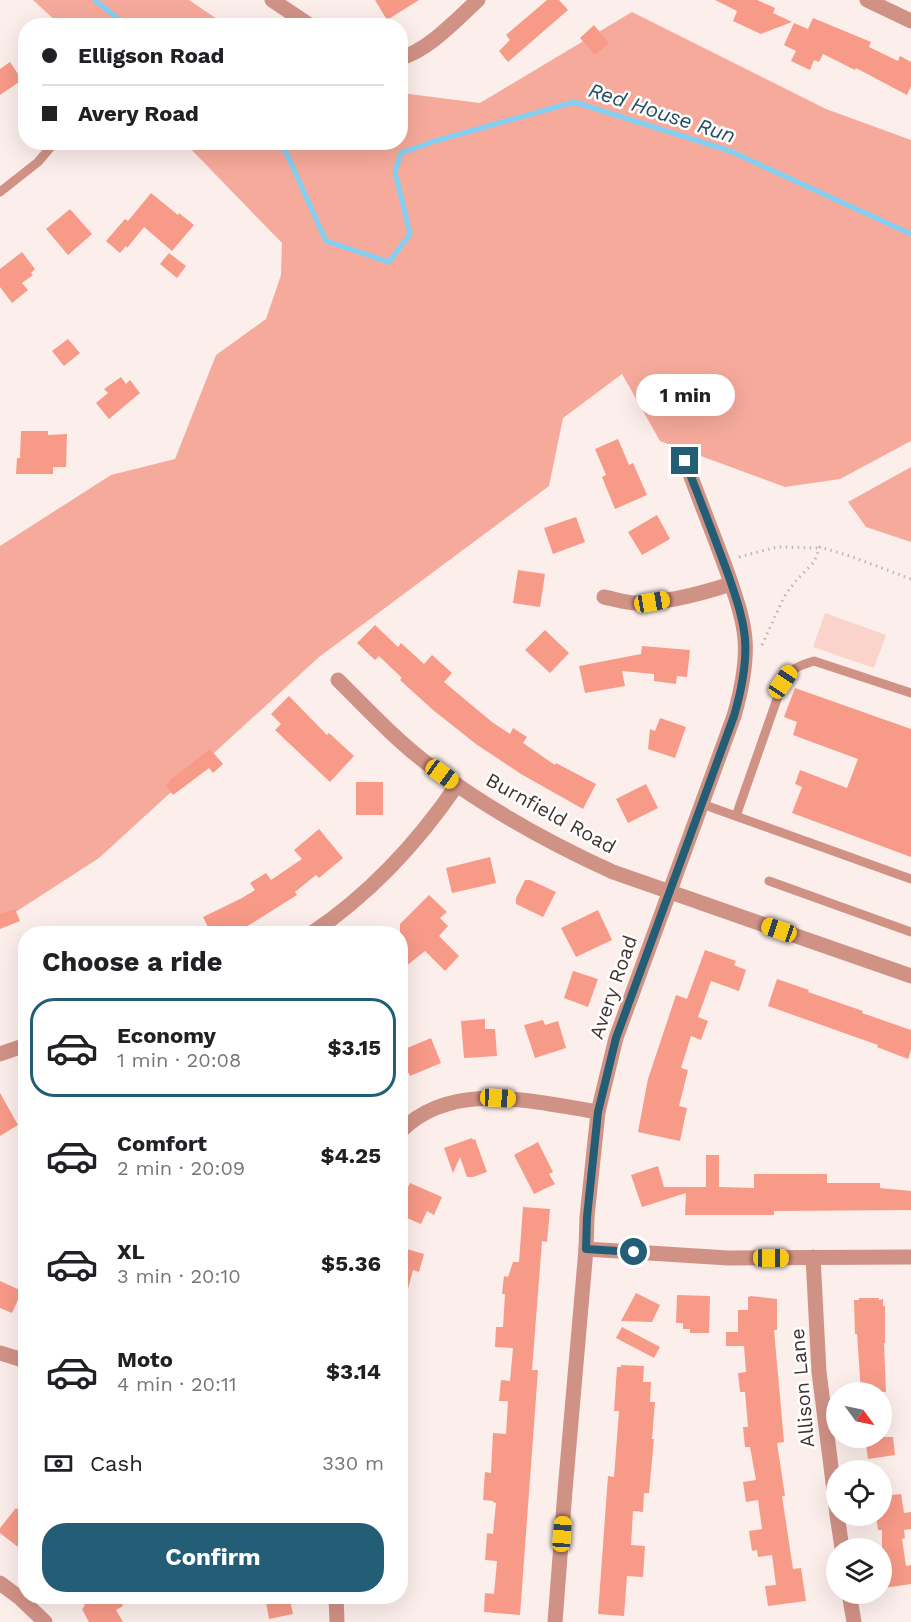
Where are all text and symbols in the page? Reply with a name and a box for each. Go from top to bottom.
text: Elligson Road [78,43,224,68]
water label: Red House Run [586,77,739,148]
text: Avery Road [78,101,199,126]
callout: 1 min [636,374,734,416]
text: 1 min [660,383,711,407]
route end [671,447,698,474]
car [633,590,671,614]
car [765,662,801,702]
car [422,756,462,792]
street label: Burnfield Road [482,767,620,859]
car [759,916,799,944]
street label: Avery Road [584,932,642,1042]
text: Choose a ride [42,946,222,978]
icon: car [45,1021,99,1075]
text: Economy [117,1023,216,1048]
text: $3.15 [327,1035,381,1060]
text: 1 min · 20:08 [117,1048,241,1072]
car [480,1088,516,1108]
icon: car [45,1129,99,1183]
text: Comfort [117,1131,207,1156]
text: $4.25 [320,1143,381,1168]
text: 2 min · 20:09 [117,1156,245,1180]
icon: car [45,1237,99,1291]
route start [620,1238,647,1265]
text: XL [117,1239,145,1264]
car [753,1249,789,1267]
text: $5.36 [321,1251,381,1276]
text: 3 min · 20:10 [117,1264,241,1288]
street label: Allison Lane [785,1327,819,1449]
icon: car [45,1345,99,1399]
text: Moto [117,1347,173,1372]
text: $3.14 [326,1359,381,1384]
text: 4 min · 20:11 [117,1372,237,1396]
north arrow [826,1382,892,1448]
map controls [826,1382,892,1604]
icon: cash [42,1447,75,1480]
text: Cash [90,1451,143,1476]
text: 330 m [322,1451,384,1475]
button: locate [826,1460,892,1526]
car [552,1515,572,1553]
button: Confirm [42,1523,384,1592]
button: layers [826,1538,892,1604]

